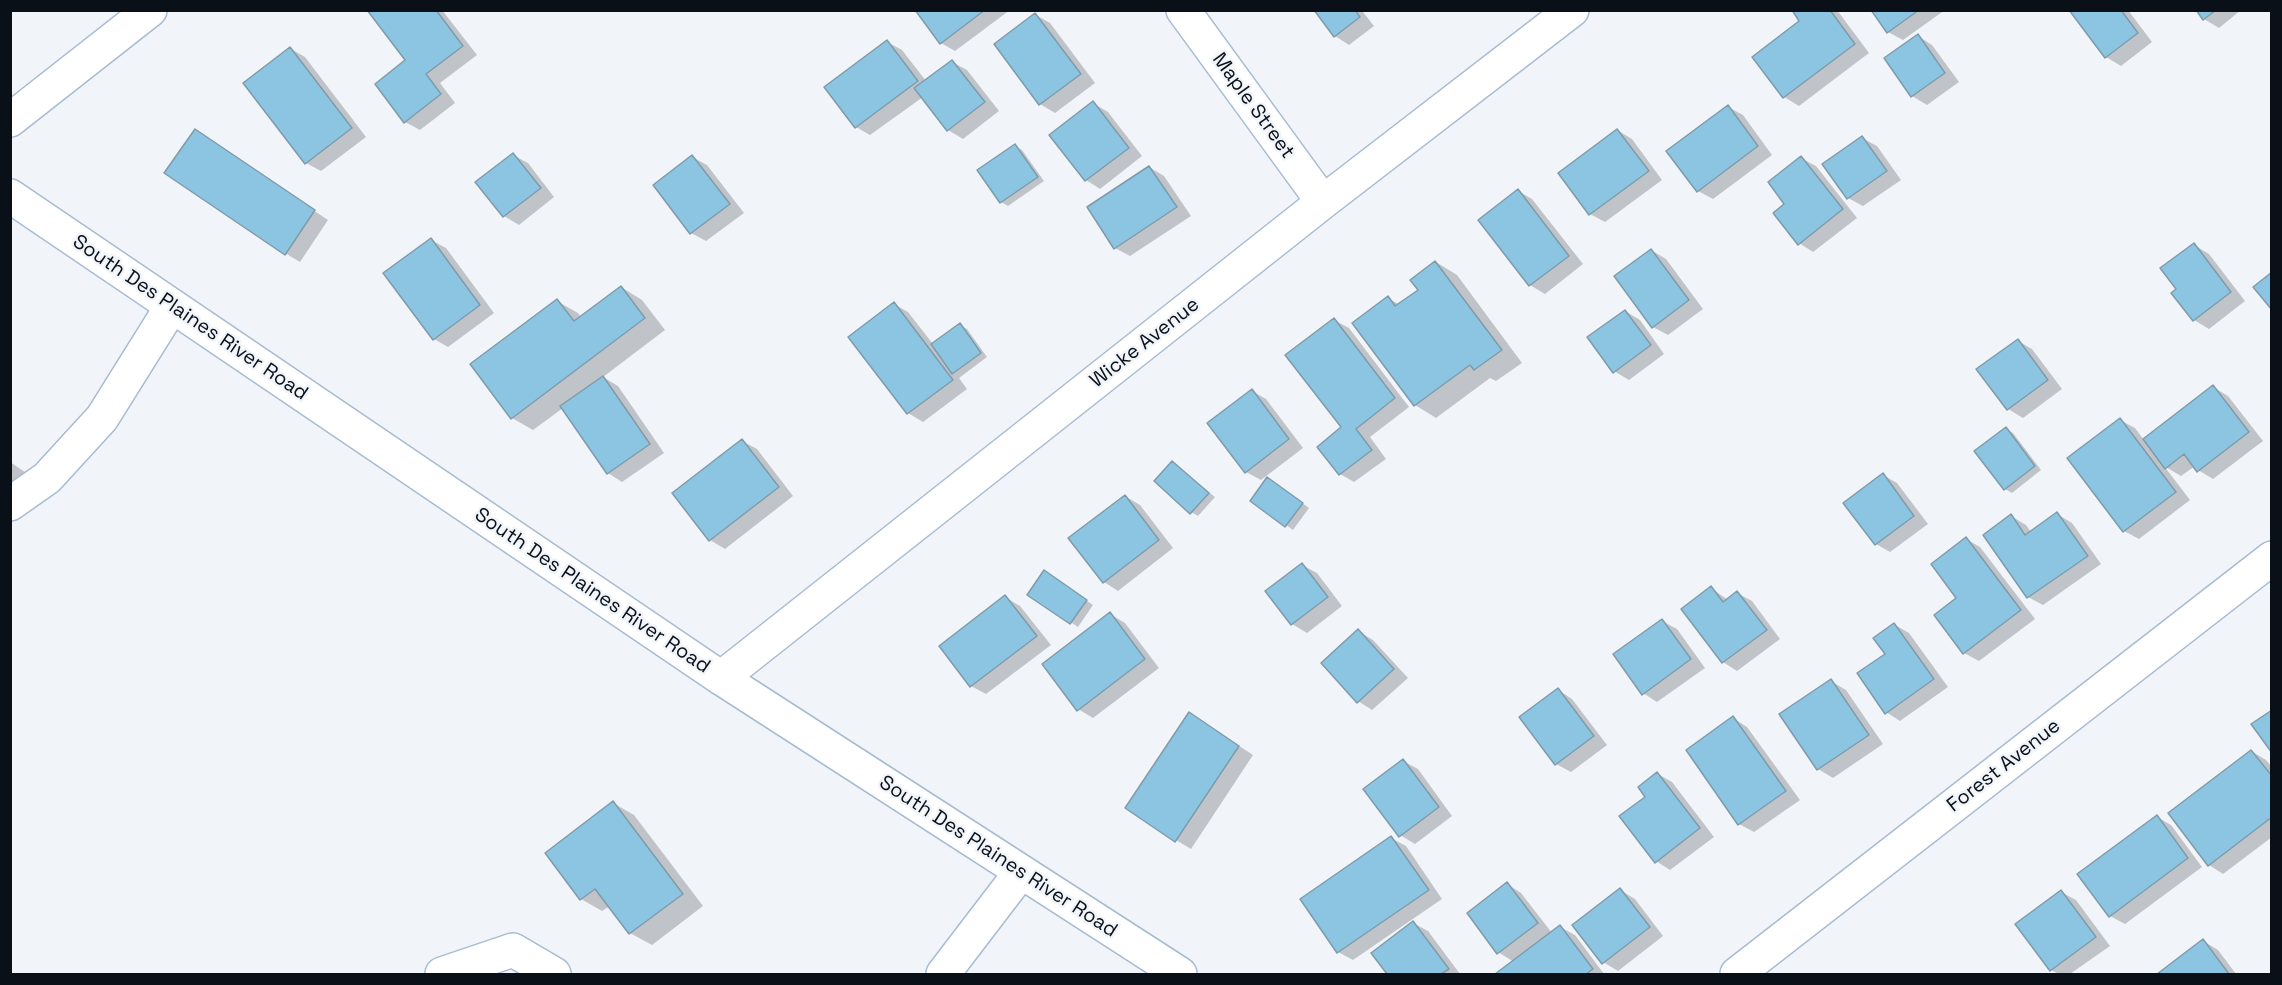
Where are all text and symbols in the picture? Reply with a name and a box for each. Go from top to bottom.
street label: Maple Street [1207,49,1299,163]
street label: South Des Plaines River Road [68,230,312,406]
street label: Wicke Avenue [1086,293,1204,393]
street label: South Des Plaines River Road [470,503,714,679]
street label: Forest Avenue [1942,714,2066,818]
street label: South Des Plaines River Road [875,771,1121,943]

